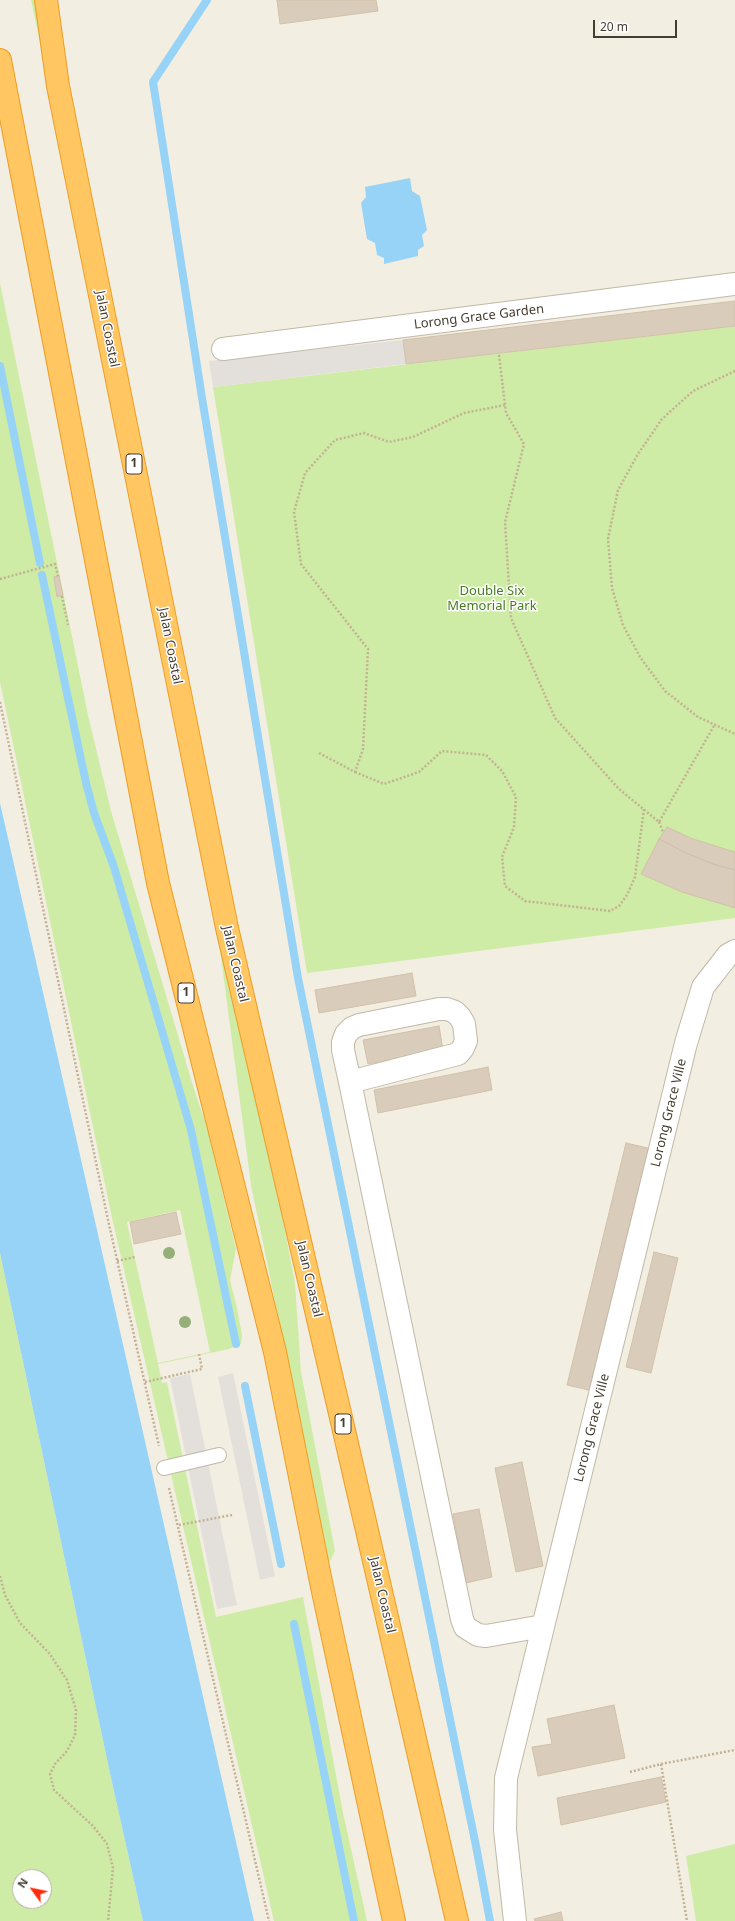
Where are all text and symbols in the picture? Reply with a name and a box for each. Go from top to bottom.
scale bar [595,12,679,38]
text: 20 m [600,18,628,35]
street label: Jalan Coastal [92,289,122,369]
street label: Lorong Grace Garden [413,301,545,333]
road number: 1 [126,454,142,474]
park label: Double Six Memorial Park [447,583,537,614]
street label: Jalan Coastal [155,606,185,686]
street label: Jalan Coastal [219,924,251,1004]
road number: 1 [178,983,194,1003]
street label: Lorong Grace Ville [648,1057,690,1169]
street label: Jalan Coastal [293,1239,325,1319]
street label: Lorong Grace Ville [571,1372,613,1484]
road number: 1 [335,1414,351,1434]
street label: Jalan Coastal [366,1555,398,1635]
north arrow [12,1869,52,1909]
text: N [14,1875,31,1891]

